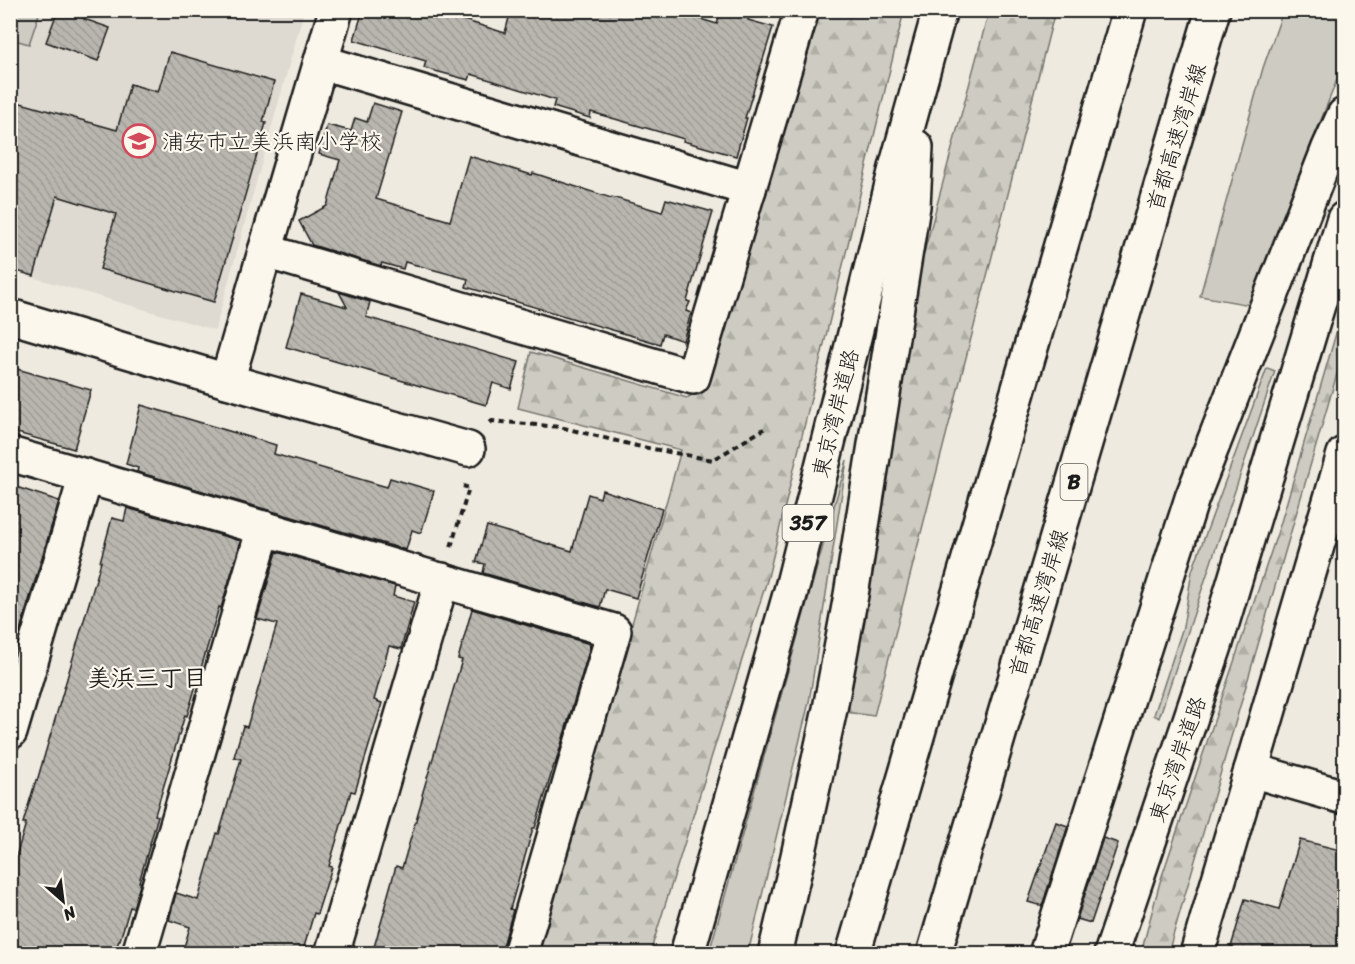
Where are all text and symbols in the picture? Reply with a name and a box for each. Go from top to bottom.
street label: 首都高速湾岸線 [1135,58,1218,216]
place label: 浦安市立美浜南小学校 [162,122,382,161]
school or university icon: 浦安市立美浜南小学校 [121,123,157,159]
street label: 東京湾岸道路 [801,344,870,482]
road number: B [1060,464,1088,500]
road number: 357 [782,505,834,541]
street label: 首都高速湾岸線 [997,524,1080,682]
district label: 美浜三丁目 [87,657,207,699]
street label: 東京湾岸道路 [1138,690,1217,828]
north arrow [33,871,93,931]
text: N [57,898,82,930]

